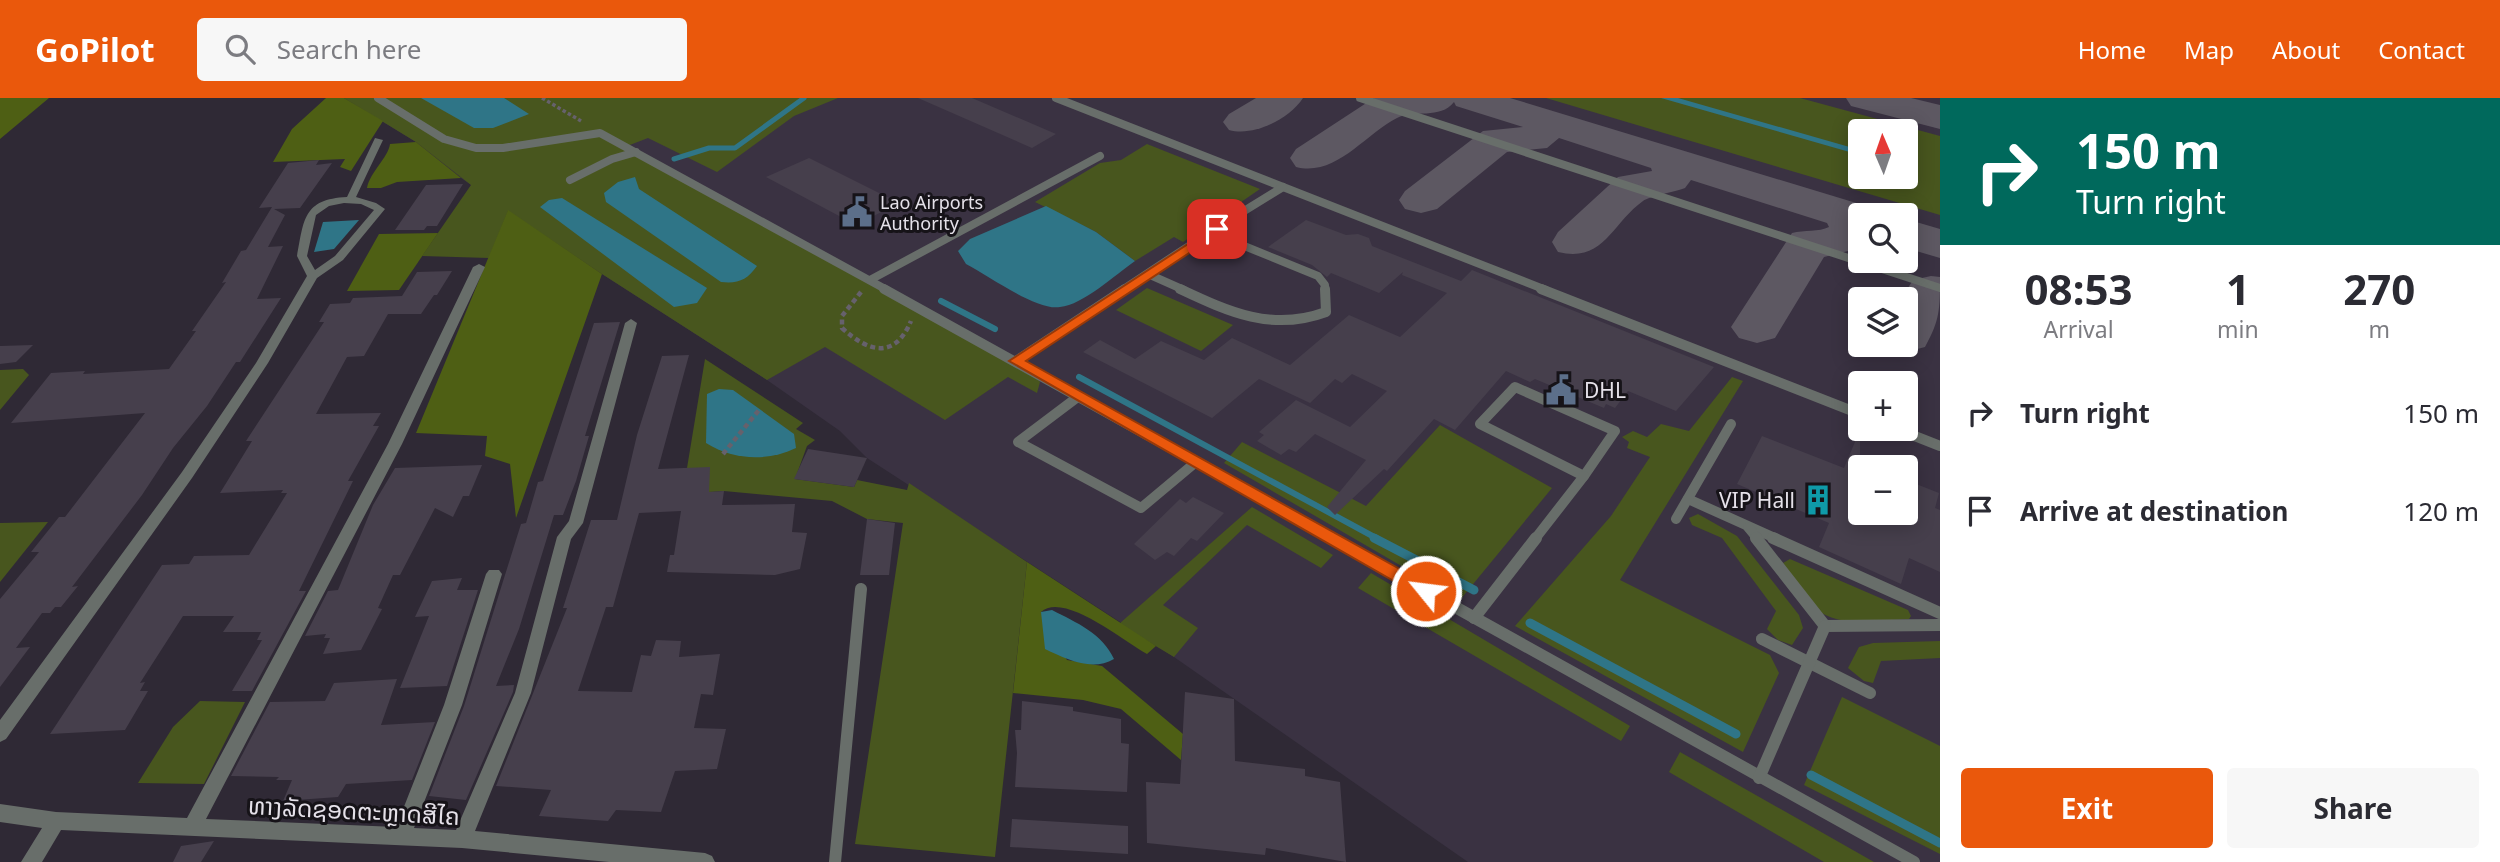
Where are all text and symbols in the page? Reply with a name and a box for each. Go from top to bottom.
search box [197,18,687,81]
text: GoPilot [35,27,155,72]
icon: search [221,30,259,68]
text: Search here [277,31,421,67]
text: Home [2078,33,2146,66]
text: Map [2184,33,2234,66]
text: About [2272,33,2340,66]
text: Contact [2378,33,2465,66]
text: 150 m [2076,117,2221,183]
north arrow [1848,119,1918,189]
map controls [1848,119,1918,525]
icon: right [1961,126,2052,217]
text: Turn right [2076,180,2226,223]
place label: Lao Airports Authority [880,190,983,235]
public building icon: Lao Airports Authority [840,195,874,229]
pin [1187,199,1247,259]
button: search [1848,203,1918,273]
icon: arrive [1198,210,1236,248]
text: 08:53 [2025,260,2132,317]
text: 1 [2226,260,2250,317]
text: 270 [2343,260,2415,317]
button: layers [1848,287,1918,357]
text: Arrival [2043,313,2114,345]
text: min [2217,313,2259,345]
text: m [2369,313,2390,345]
button: + [1848,371,1918,441]
public building icon: DHL [1544,373,1578,407]
place label: DHL [1584,376,1626,404]
icon: right [1961,394,1999,432]
text: Turn right [2020,395,2150,431]
text: 150 m [2403,395,2479,431]
button: − [1848,455,1918,525]
building icon: VIP Hall [1801,483,1835,517]
place label: VIP Hall [1719,486,1795,514]
icon: arrive [1961,492,1999,530]
text: Arrive at destination [2020,493,2289,529]
text: 120 m [2403,493,2479,529]
position arrow [1389,554,1463,628]
button: Exit [1961,768,2213,848]
button: Share [2227,768,2479,848]
street label: ທາງລັດຊອດຕະຫຼາດສີໄຄ [247,788,461,832]

